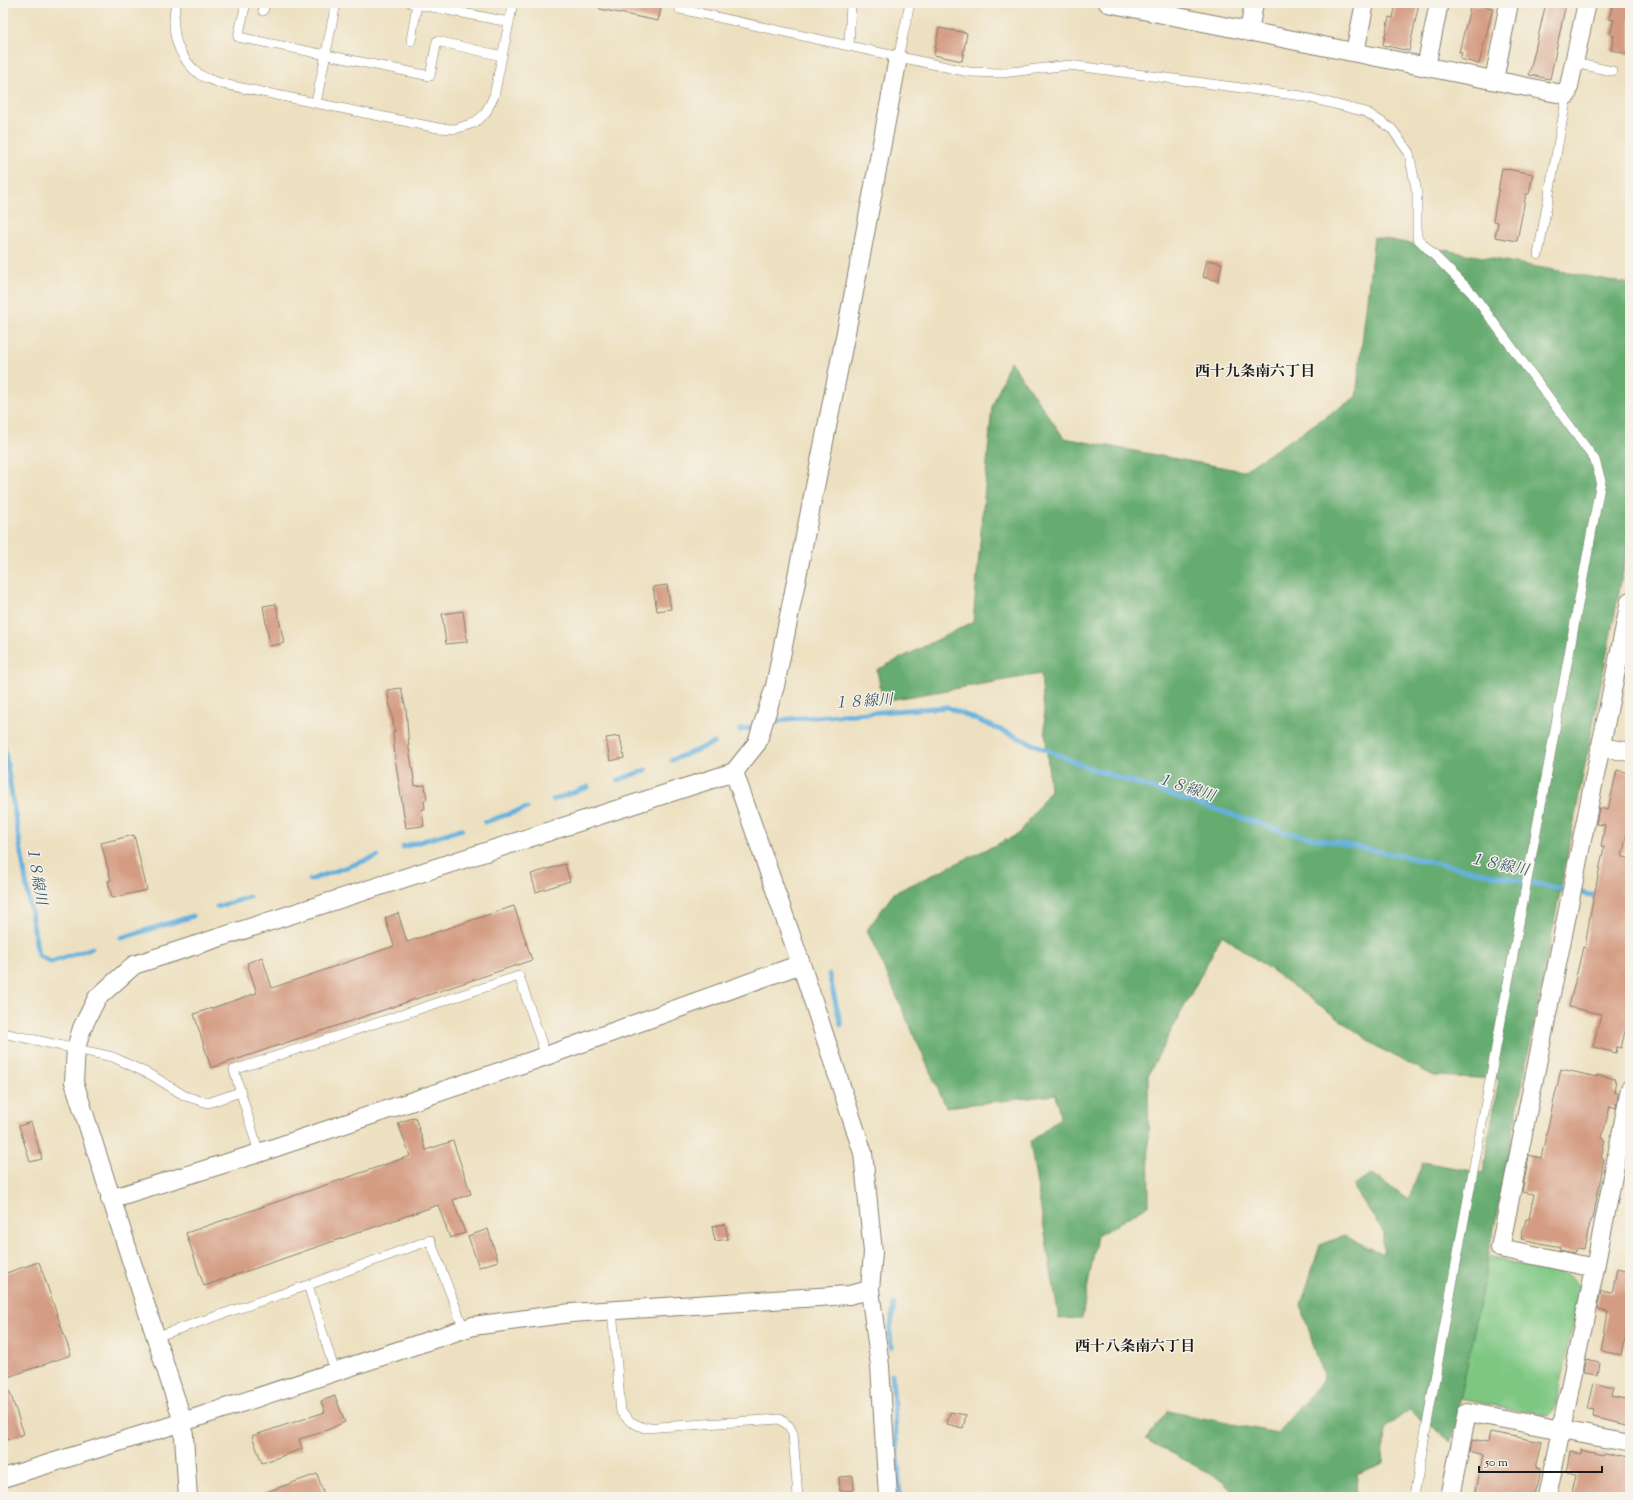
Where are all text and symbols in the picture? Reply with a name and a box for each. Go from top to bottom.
district label: 西十九条南六丁目 [1195,362,1315,383]
water label: １８線川 [832,690,896,715]
water label: １８線川 [1154,769,1219,808]
water label: １８線川 [20,844,51,908]
water label: １８線川 [1467,849,1532,882]
district label: 西十八条南六丁目 [1075,1337,1195,1358]
scale bar [1479,1448,1602,1474]
text: 50 m [1484,1454,1508,1472]

